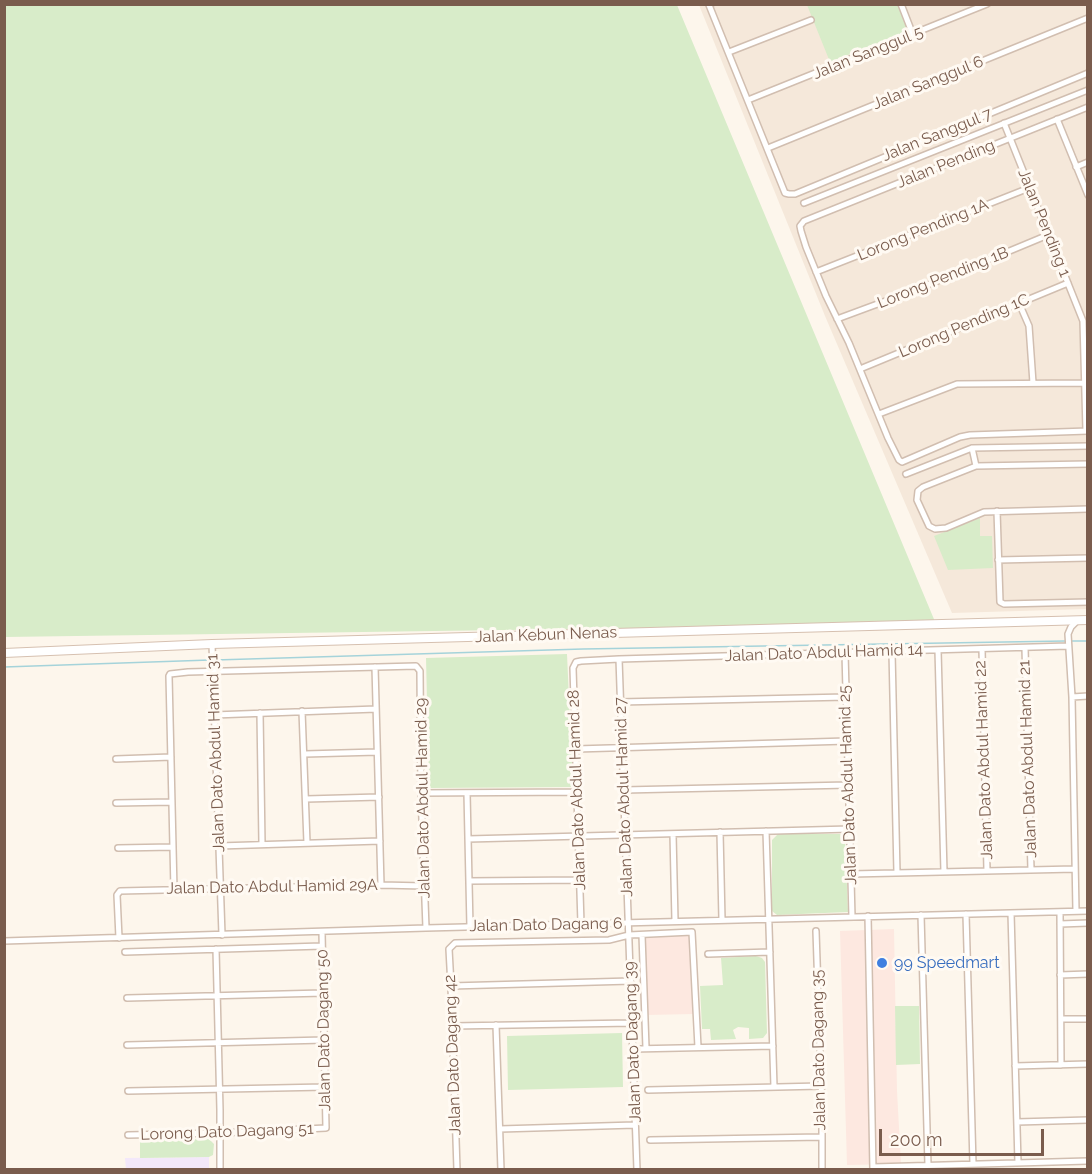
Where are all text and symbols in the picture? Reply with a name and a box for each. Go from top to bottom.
street label: Jalan Sanggul 5 [810,22,926,84]
street label: Jalan Sanggul 6 [870,52,986,114]
street label: Jalan Sanggul 7 [879,104,995,166]
street label: Jalan Pending [894,136,998,192]
street label: Jalan Pending 1 [1014,166,1074,280]
street label: Lorong Pending 1A [855,195,991,265]
street label: Lorong Pending 1B [875,243,1011,313]
street label: Lorong Pending 1C [896,290,1032,362]
street label: Jalan Kebun Nenas [475,623,617,647]
street label: Jalan Dato Abdul Hamid 14 [724,640,924,666]
street label: Jalan Dato Abdul Hamid 31 [203,654,229,852]
street label: Jalan Dato Abdul Hamid 22 [971,660,997,860]
street label: Jalan Dato Abdul Hamid 21 [1015,660,1041,858]
street label: Jalan Dato Abdul Hamid 25 [835,685,861,885]
street label: Jalan Dato Abdul Hamid 28 [564,689,590,891]
street label: Jalan Dato Abdul Hamid 27 [611,697,637,897]
street label: Jalan Dato Abdul Hamid 29 [412,698,434,898]
street label: Jalan Dato Abdul Hamid 29A [166,876,378,898]
street label: Jalan Dato Dagang 6 [469,914,623,936]
street label: Jalan Dato Dagang 50 [313,949,335,1111]
place label: 99 Speedmart [894,953,1000,973]
marker: 99 Speedmart [875,956,889,970]
street label: Jalan Dato Dagang 39 [621,961,645,1123]
street label: Jalan Dato Dagang 35 [808,969,830,1131]
street label: Jalan Dato Dagang 42 [441,974,465,1136]
scale bar [882,1117,1047,1155]
street label: Lorong Dato Dagang 51 [140,1119,314,1145]
text: 200 m [890,1129,943,1150]

